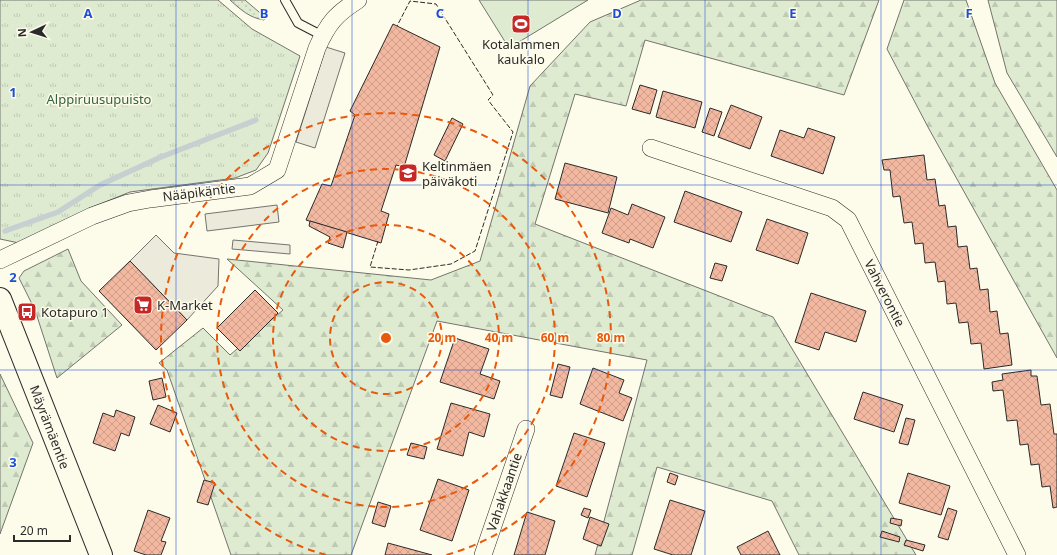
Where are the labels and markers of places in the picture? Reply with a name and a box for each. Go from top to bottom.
sports icon: Kotalammen kaukalo [510,13,532,35]
place label: Kotalammen kaukalo [482,35,560,68]
place label: Keltinmäen päiväkoti [422,157,492,190]
school or university icon: Keltinmäen päiväkoti [397,162,419,184]
supermarket icon: K-Market [132,294,154,316]
place label: K-Market [157,296,213,314]
bus stop icon: Kotapuro 1 [16,301,38,323]
place label: Kotapuro 1 [41,303,109,321]
centre of rings [379,331,393,345]

